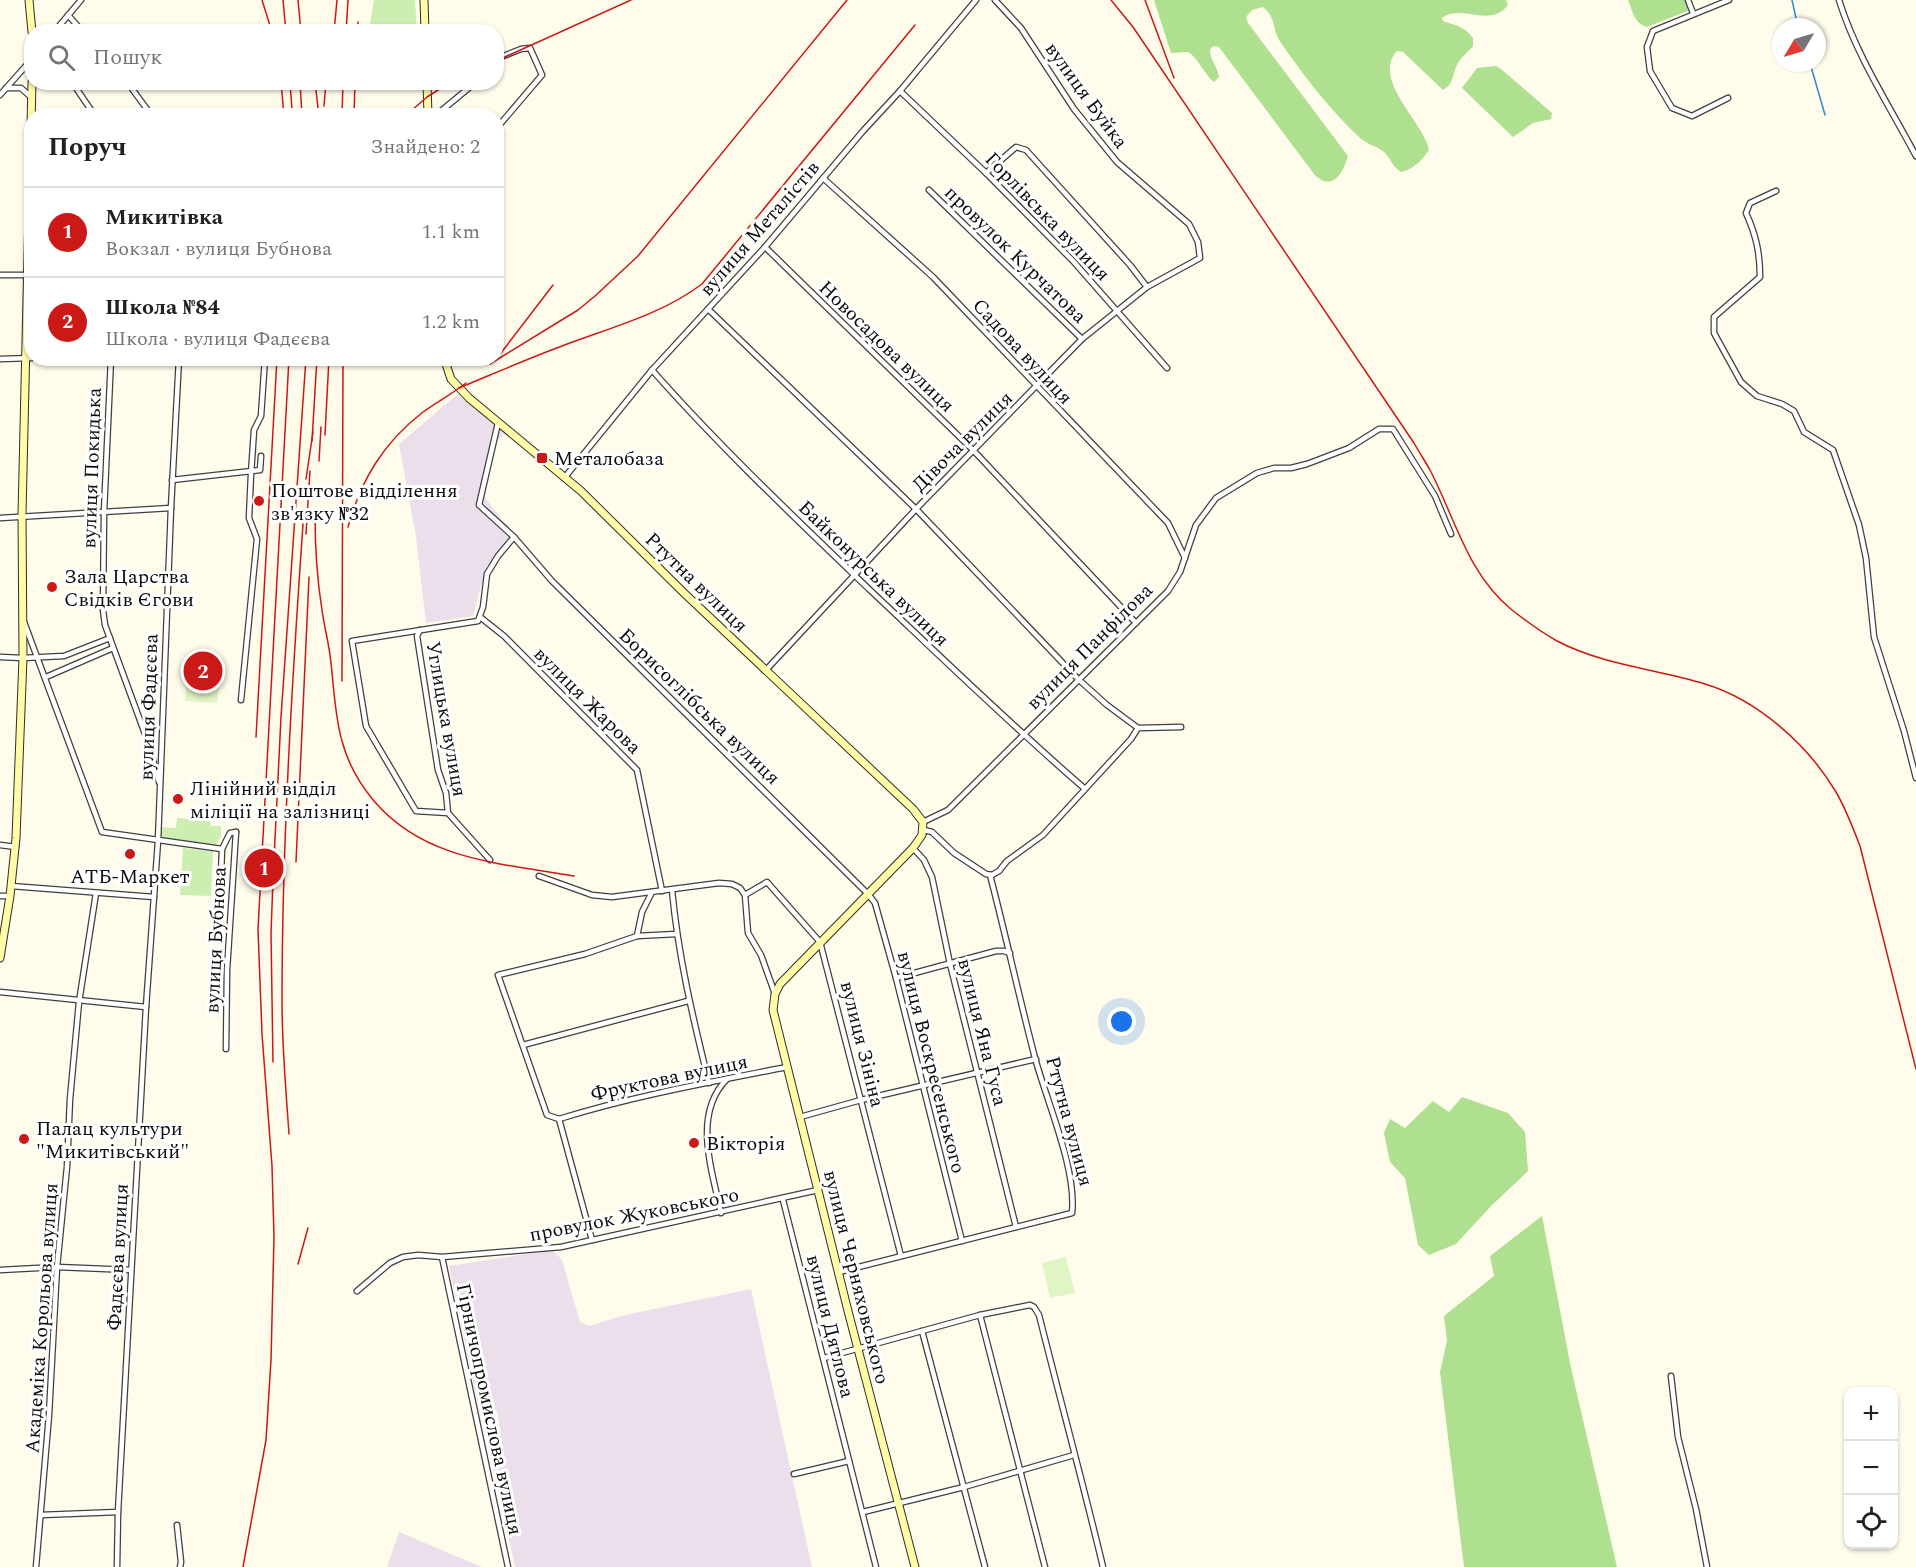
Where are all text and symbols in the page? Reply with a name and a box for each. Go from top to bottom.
north arrow [1772,18,1826,72]
search box [24,24,504,90]
street label: вулиця Буйка [1037,36,1135,155]
icon: search [45,41,78,74]
text: Пошук [93,41,163,74]
text: Поруч [48,127,127,167]
text: Знайдено: 2 [370,132,480,162]
street label: Горлівська вулиця [977,145,1117,288]
street label: вулиця Металістів [692,154,827,303]
street label: провулок Курчатова [937,179,1093,331]
text: Микитівка [105,201,223,234]
text: 1 [62,217,73,247]
text: 1.1 km [422,217,480,247]
text: Вокзал · вулиця Бубнова [105,234,332,264]
street label: Новосадова вулиця [811,274,961,420]
text: Школа №84 [105,291,220,324]
street label: Садова вулиця [965,292,1080,412]
text: 2 [62,307,73,337]
text: 1.2 km [422,307,480,337]
text: Школа · вулиця Фадєєва [105,324,330,354]
street label: Дівоча вулиця [905,384,1020,499]
street label: вулиця Покидька [74,387,110,549]
place label: Металобаза [554,444,664,474]
marker: Металобаза [535,451,549,465]
place label: Поштове відділення зв'язку №32 [271,476,458,529]
street label: Байконурська вулиця [791,493,956,654]
marker: Поштове відділення зв'язку №32 [252,494,266,508]
street label: Ртутна вулиця [638,525,755,640]
place label: Зала Царства Свідків Єгови [64,562,194,615]
street label: вулиця Панфілова [1019,576,1160,717]
marker: Зала Царства Свідків Єгови [45,580,59,594]
street label: Борисоглібська вулиця [612,621,787,792]
street label: вулиця Фадєєва [131,633,167,781]
street label: Углицька вулиця [418,639,474,799]
street label: вулиця Жарова [526,640,648,762]
pin: 2 [184,648,222,694]
place label: Лінійний відділ міліції на залізниці [190,774,370,827]
marker: Лінійний відділ міліції на залізниці [171,792,185,806]
pin: 1 [244,846,284,890]
marker: АТБ-Маркет [123,847,137,861]
place label: АТБ-Маркет [70,862,190,892]
street label: вулиця Бубнова [197,866,235,1014]
street label: вулиця Воскресенського [889,948,973,1177]
street label: вулиця Яна Гуса [949,955,1015,1109]
street label: вулиця Зініна [832,978,892,1111]
your location [1107,1007,1136,1036]
street label: Фруктова вулиця [588,1047,751,1109]
street label: Ртутна вулиця [1037,1053,1101,1190]
place label: Палац культури "Микитівський" [36,1114,189,1167]
place label: Вікторія [706,1129,786,1159]
marker: Палац культури "Микитівський" [17,1132,31,1146]
marker: Вікторія [687,1136,701,1150]
street label: вулиця Черняховського [815,1167,897,1387]
street label: провулок Жуковського [527,1180,742,1250]
street label: Академіка Корольова вулиця [18,1182,66,1454]
street label: Фадєєва вулиця [99,1183,137,1331]
street label: вулиця Дятлова [798,1251,862,1401]
street label: Гірничопромислова вулиця [448,1281,530,1538]
map controls [1844,1387,1898,1549]
button: + [1844,1387,1898,1441]
button: − [1844,1441,1898,1495]
button: locate [1844,1495,1898,1549]

